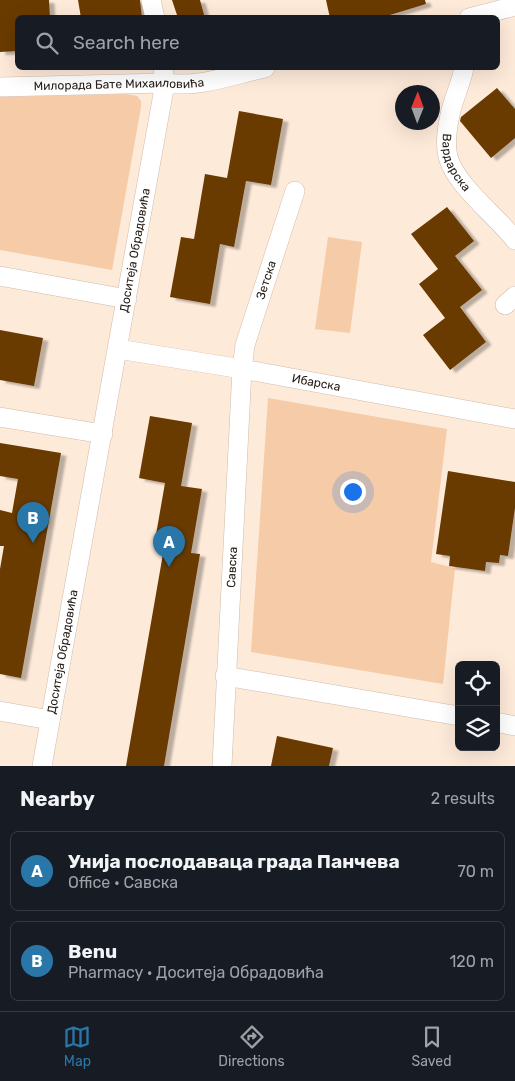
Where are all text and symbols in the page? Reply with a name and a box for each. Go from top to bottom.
search box [15,15,500,70]
icon: search [33,29,61,57]
text: Search here [73,31,180,54]
street label: Милорада Бате Михаиловића [34,75,205,93]
north arrow [395,85,440,130]
street label: Вардарска [439,133,473,194]
street label: Доситеја Обрадовића [117,187,153,314]
street label: Зетска [253,259,279,301]
street label: Ибарска [291,371,342,394]
your location [340,479,366,505]
pin: B [17,502,49,543]
pin: A [153,526,185,567]
street label: Савска [224,546,240,588]
street label: Доситеја Обрадовића [45,589,81,715]
map controls [455,661,500,751]
button: locate [455,661,500,706]
button: layers [455,706,500,751]
text: Nearby [20,786,95,811]
text: 2 results [431,789,495,808]
text: Унија послодаваца града Панчева [68,850,400,873]
text: A [31,862,43,881]
text: 70 m [457,862,494,881]
text: Office · Савска [68,873,178,892]
text: Benu [68,940,117,963]
text: B [31,952,43,971]
text: 120 m [449,952,494,971]
text: Pharmacy · Доситеја Обрадовића [68,963,324,982]
tab: Map [63,1023,91,1070]
tab: Directions [218,1023,285,1070]
tab: Saved [412,1023,452,1070]

